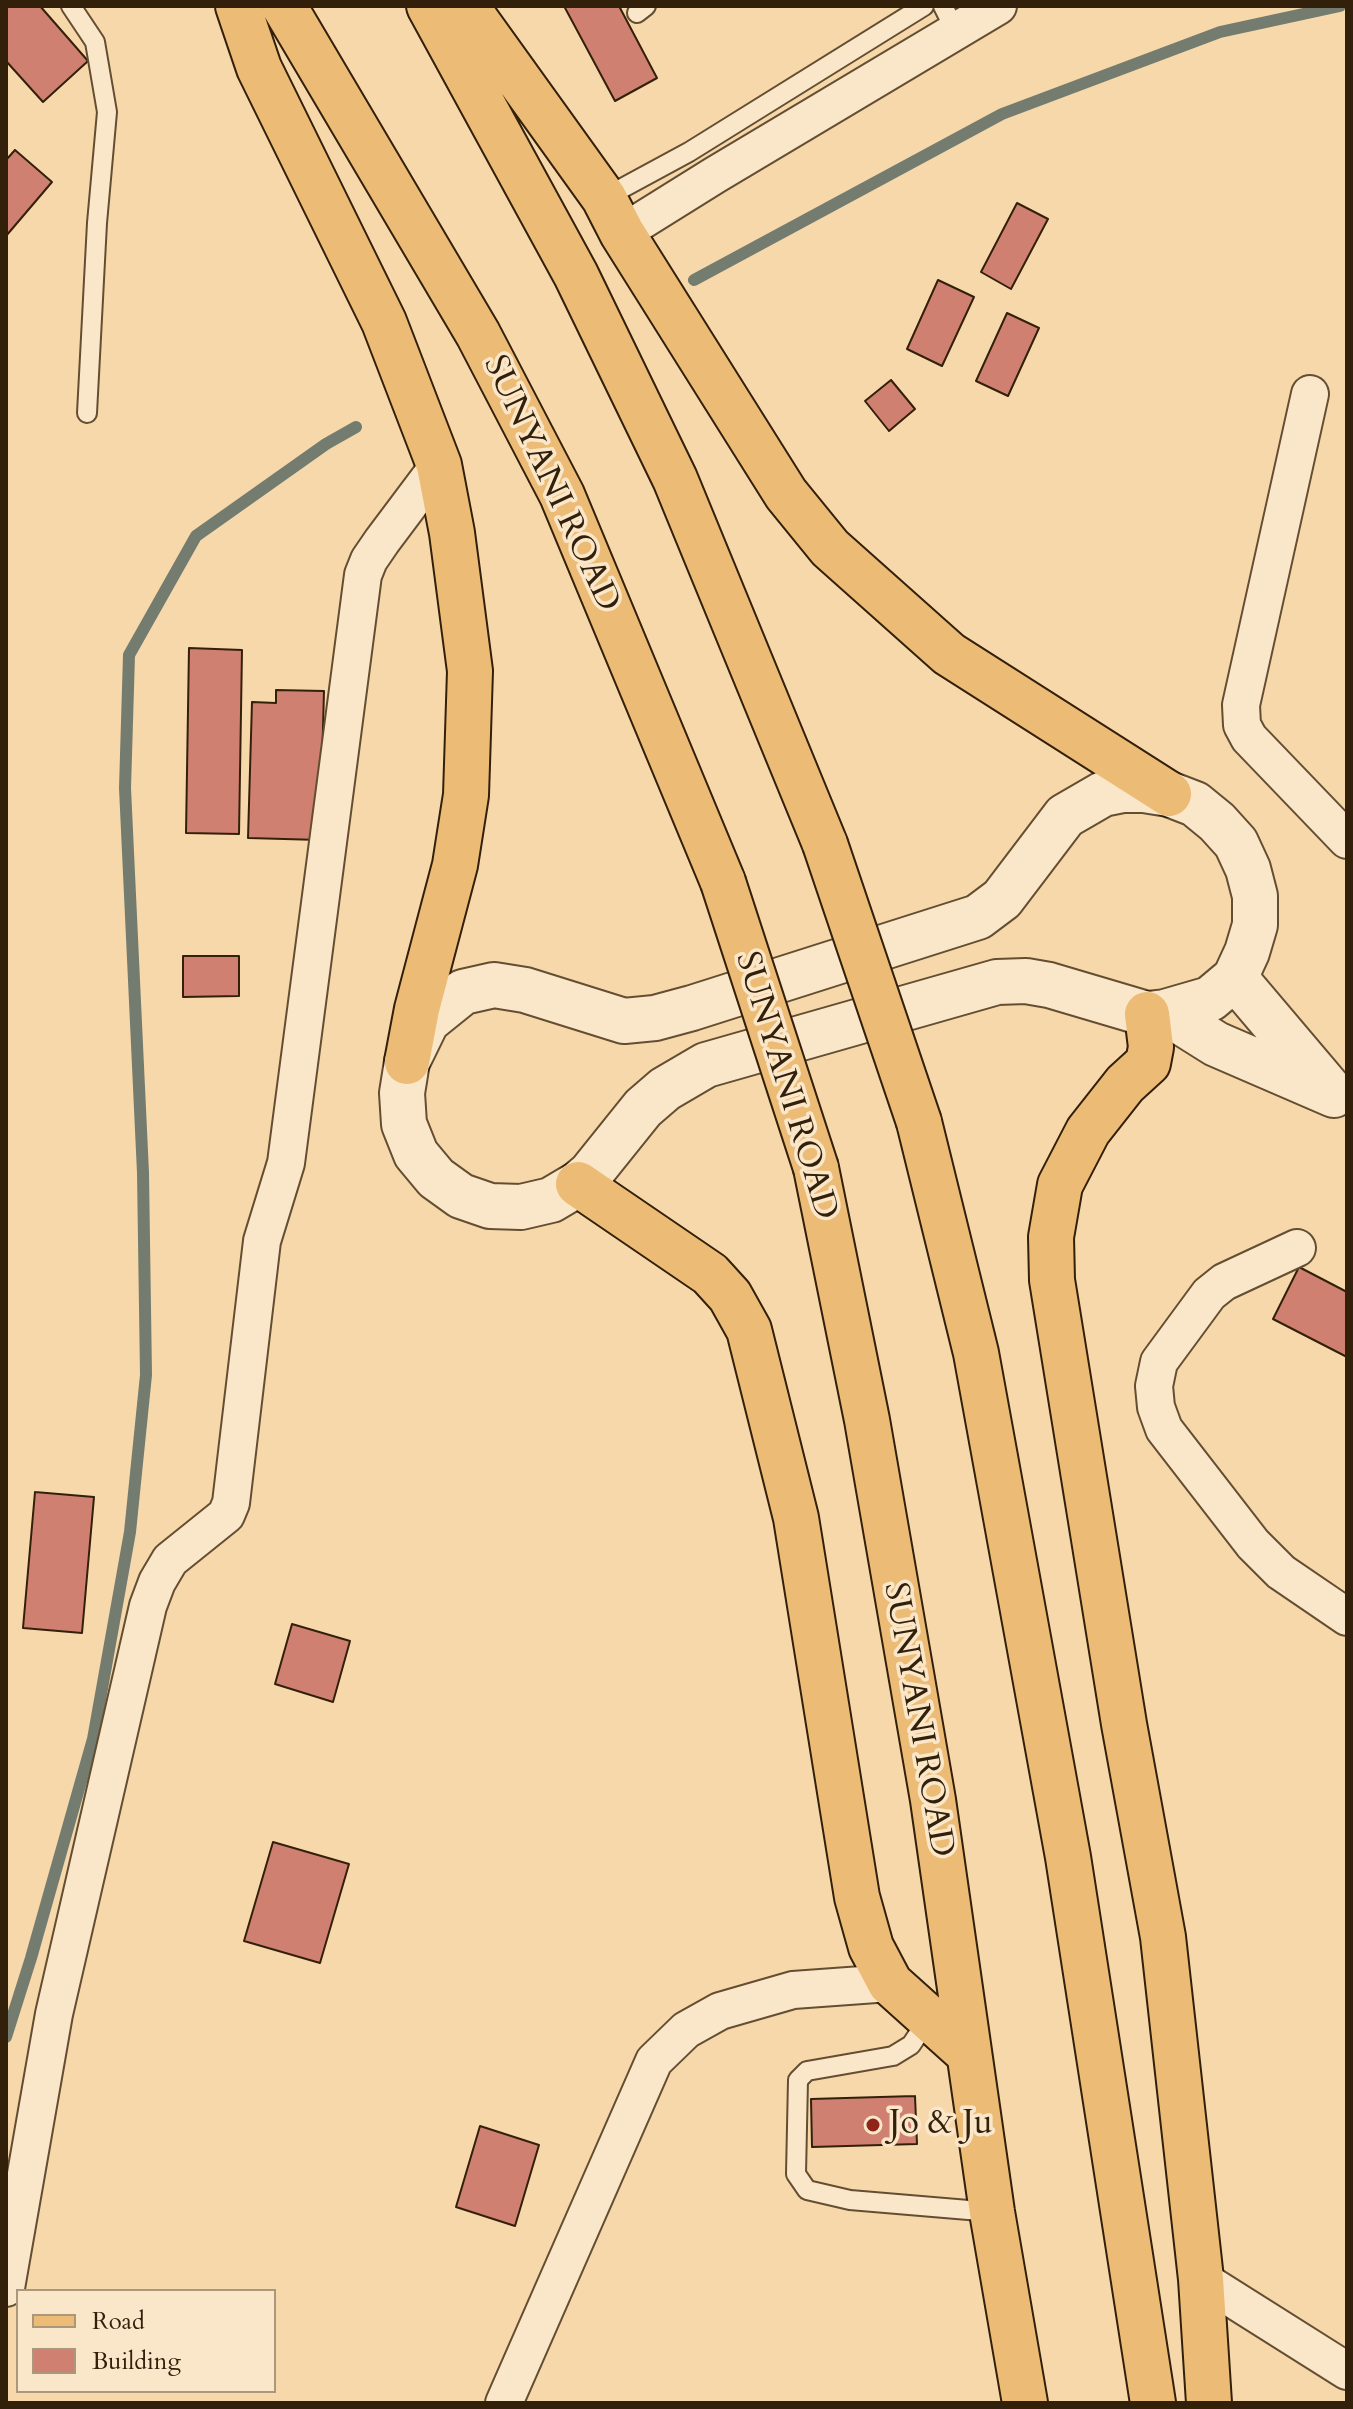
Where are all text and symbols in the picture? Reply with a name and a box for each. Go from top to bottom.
street label: SUNYANI ROAD [473,349,627,619]
street label: SUNYANI ROAD [725,947,845,1225]
street label: SUNYANI ROAD [873,1580,961,1860]
place label: Jo & Ju [889,2105,993,2145]
marker: Jo & Ju [864,2116,882,2134]
legend [16,2289,276,2393]
text: Road [92,2305,145,2338]
text: Building [92,2345,181,2378]

